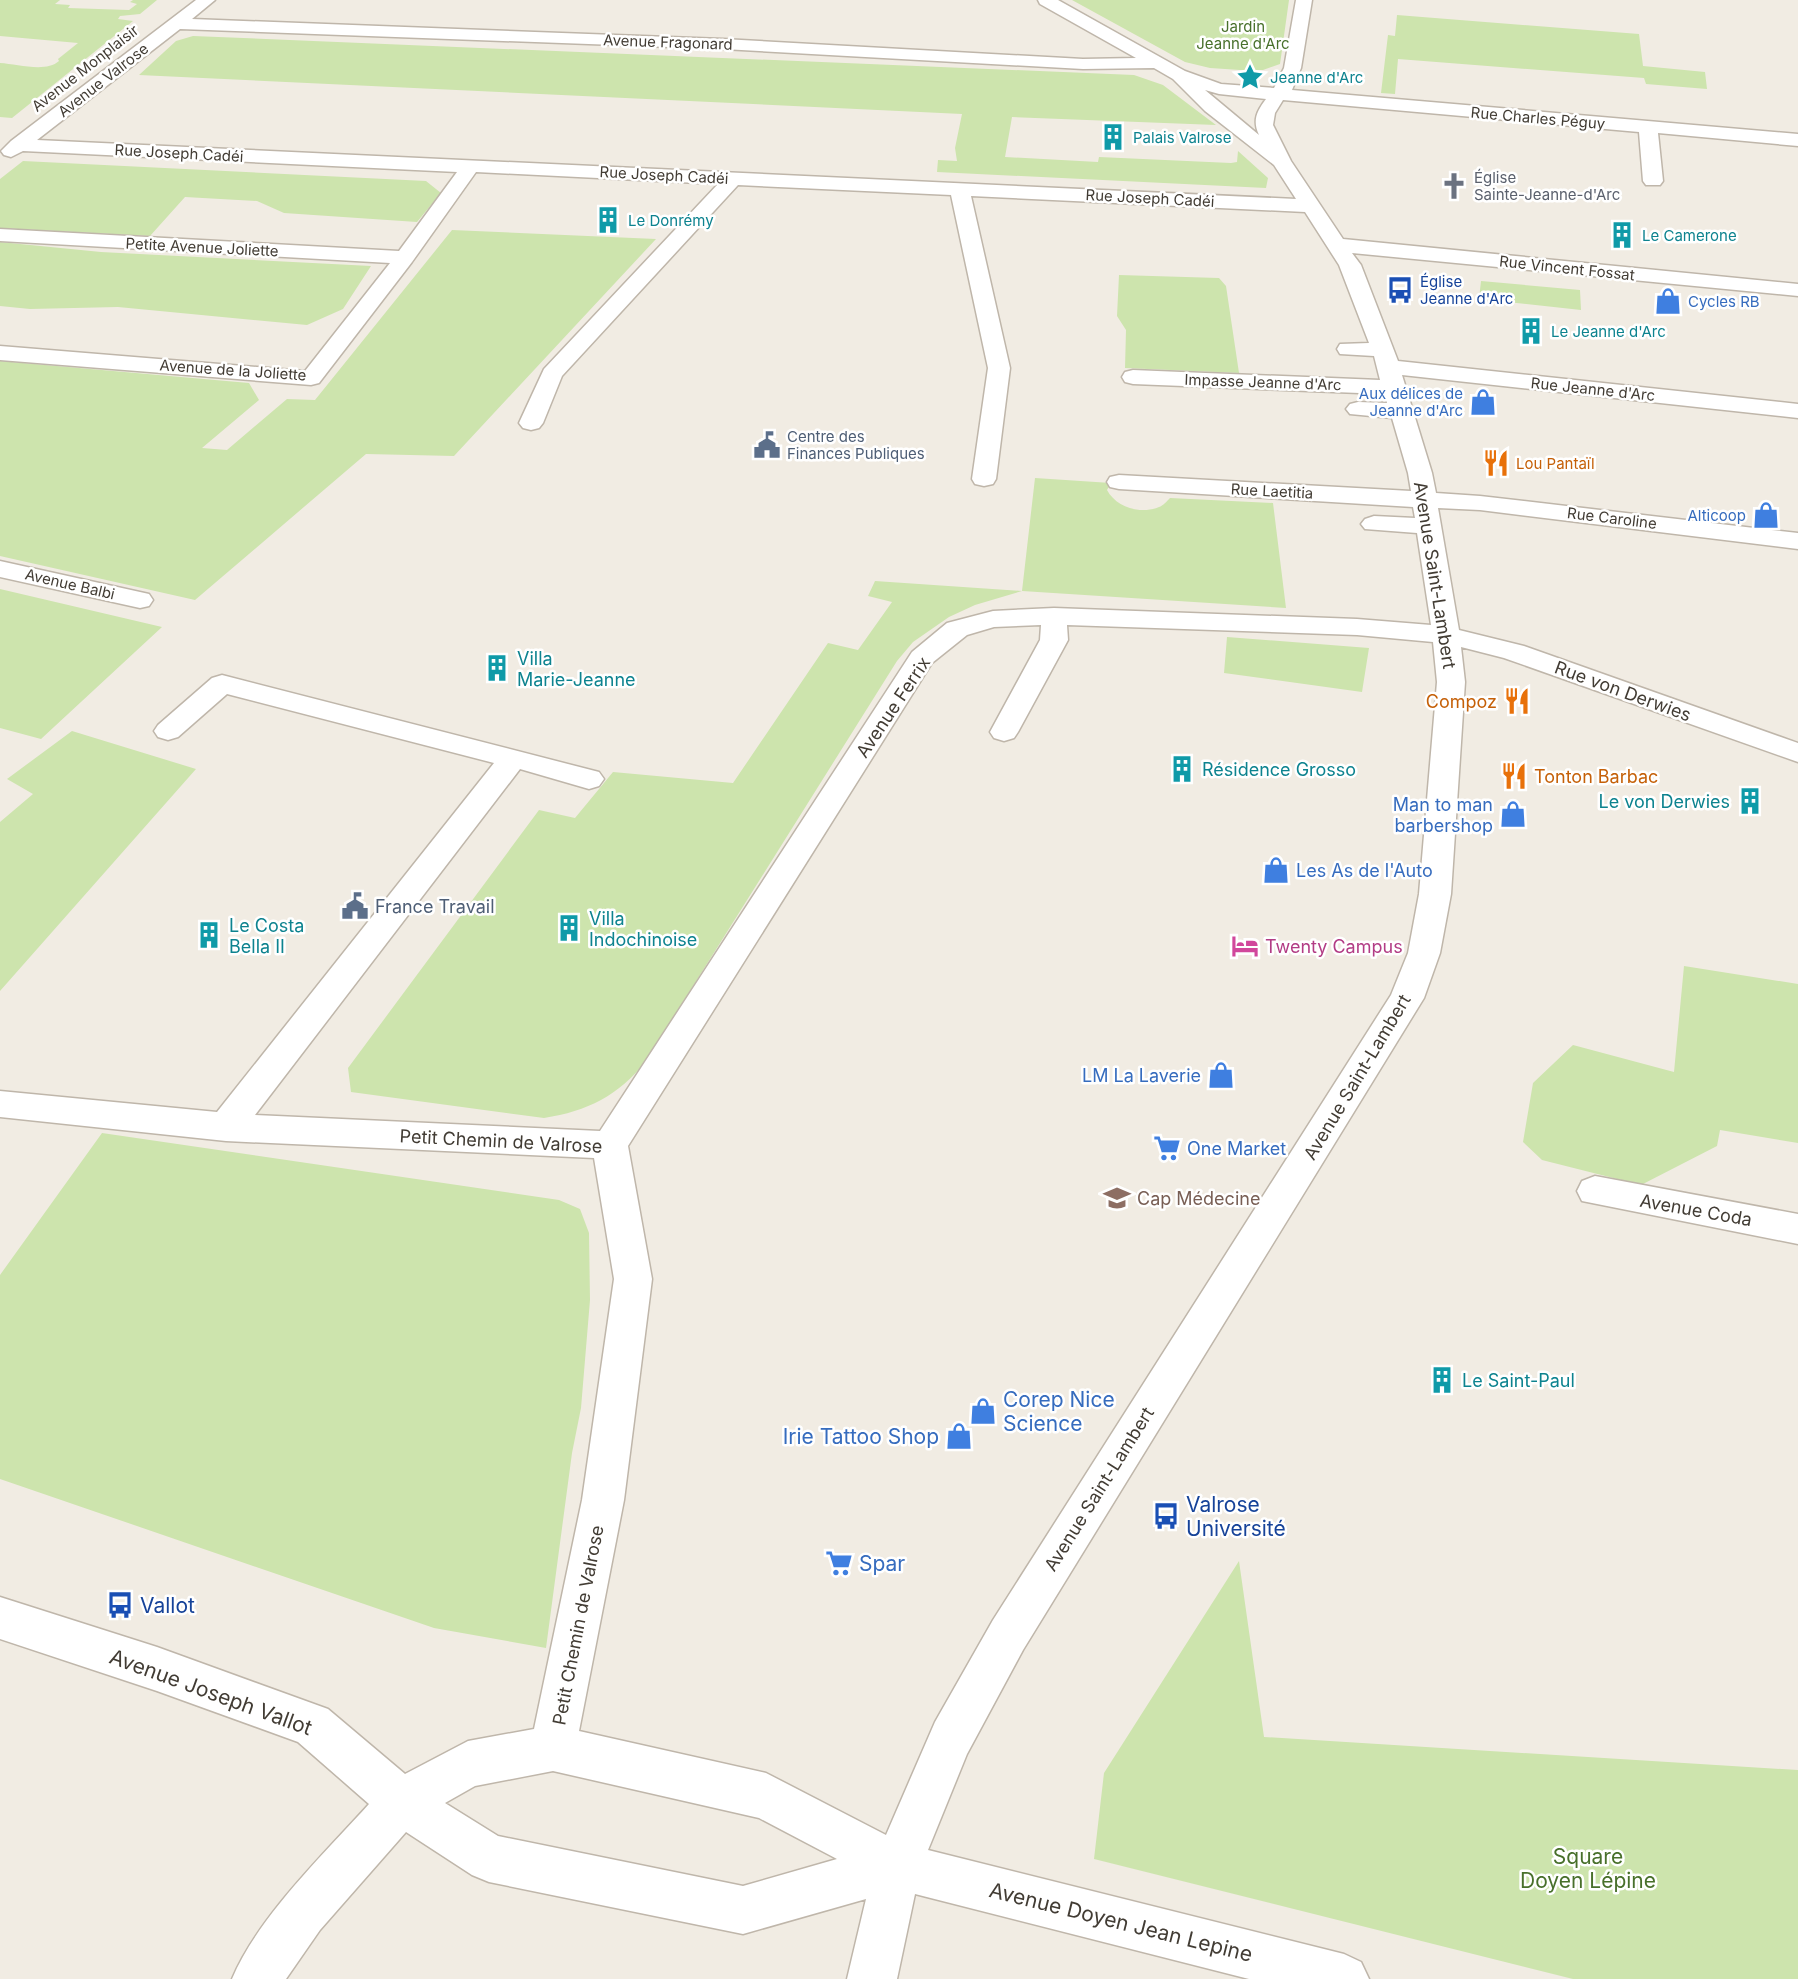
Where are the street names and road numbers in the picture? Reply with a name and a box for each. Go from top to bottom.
street label: Avenue Monplaisir [28,20,142,116]
street label: Avenue Fragonard [603,30,733,54]
street label: Avenue Valrose [54,39,152,121]
street label: Rue Charles Péguy [1470,103,1607,133]
street label: Rue Joseph Cadéi [114,140,244,166]
street label: Rue Joseph Cadéi [599,162,729,188]
street label: Rue Joseph Cadéi [1085,185,1215,211]
street label: Petite Avenue Joliette [125,234,279,260]
street label: Rue Vincent Fossat [1498,251,1636,285]
street label: Avenue de la Joliette [159,355,307,385]
street label: Impasse Jeanne d'Arc [1184,370,1342,394]
street label: Rue Jeanne d'Arc [1530,373,1656,405]
street label: Rue Laetitia [1230,479,1314,503]
street label: Avenue Saint-Lambert [1410,480,1460,670]
street label: Rue Caroline [1566,503,1658,533]
street label: Avenue Balbi [23,564,117,604]
street label: Avenue Ferrix [852,652,935,761]
street label: Rue von Derwies [1552,657,1694,725]
street label: Avenue Saint-Lambert [1299,990,1415,1164]
street label: Petit Chemin de Valrose [399,1125,603,1157]
street label: Avenue Coda [1638,1190,1754,1230]
street label: Avenue Saint-Lambert [1040,1403,1158,1575]
street label: Petit Chemin de Valrose [548,1523,608,1727]
street label: Avenue Joseph Vallot [106,1644,316,1740]
street label: Avenue Doyen Jean Lepine [987,1877,1255,1967]

